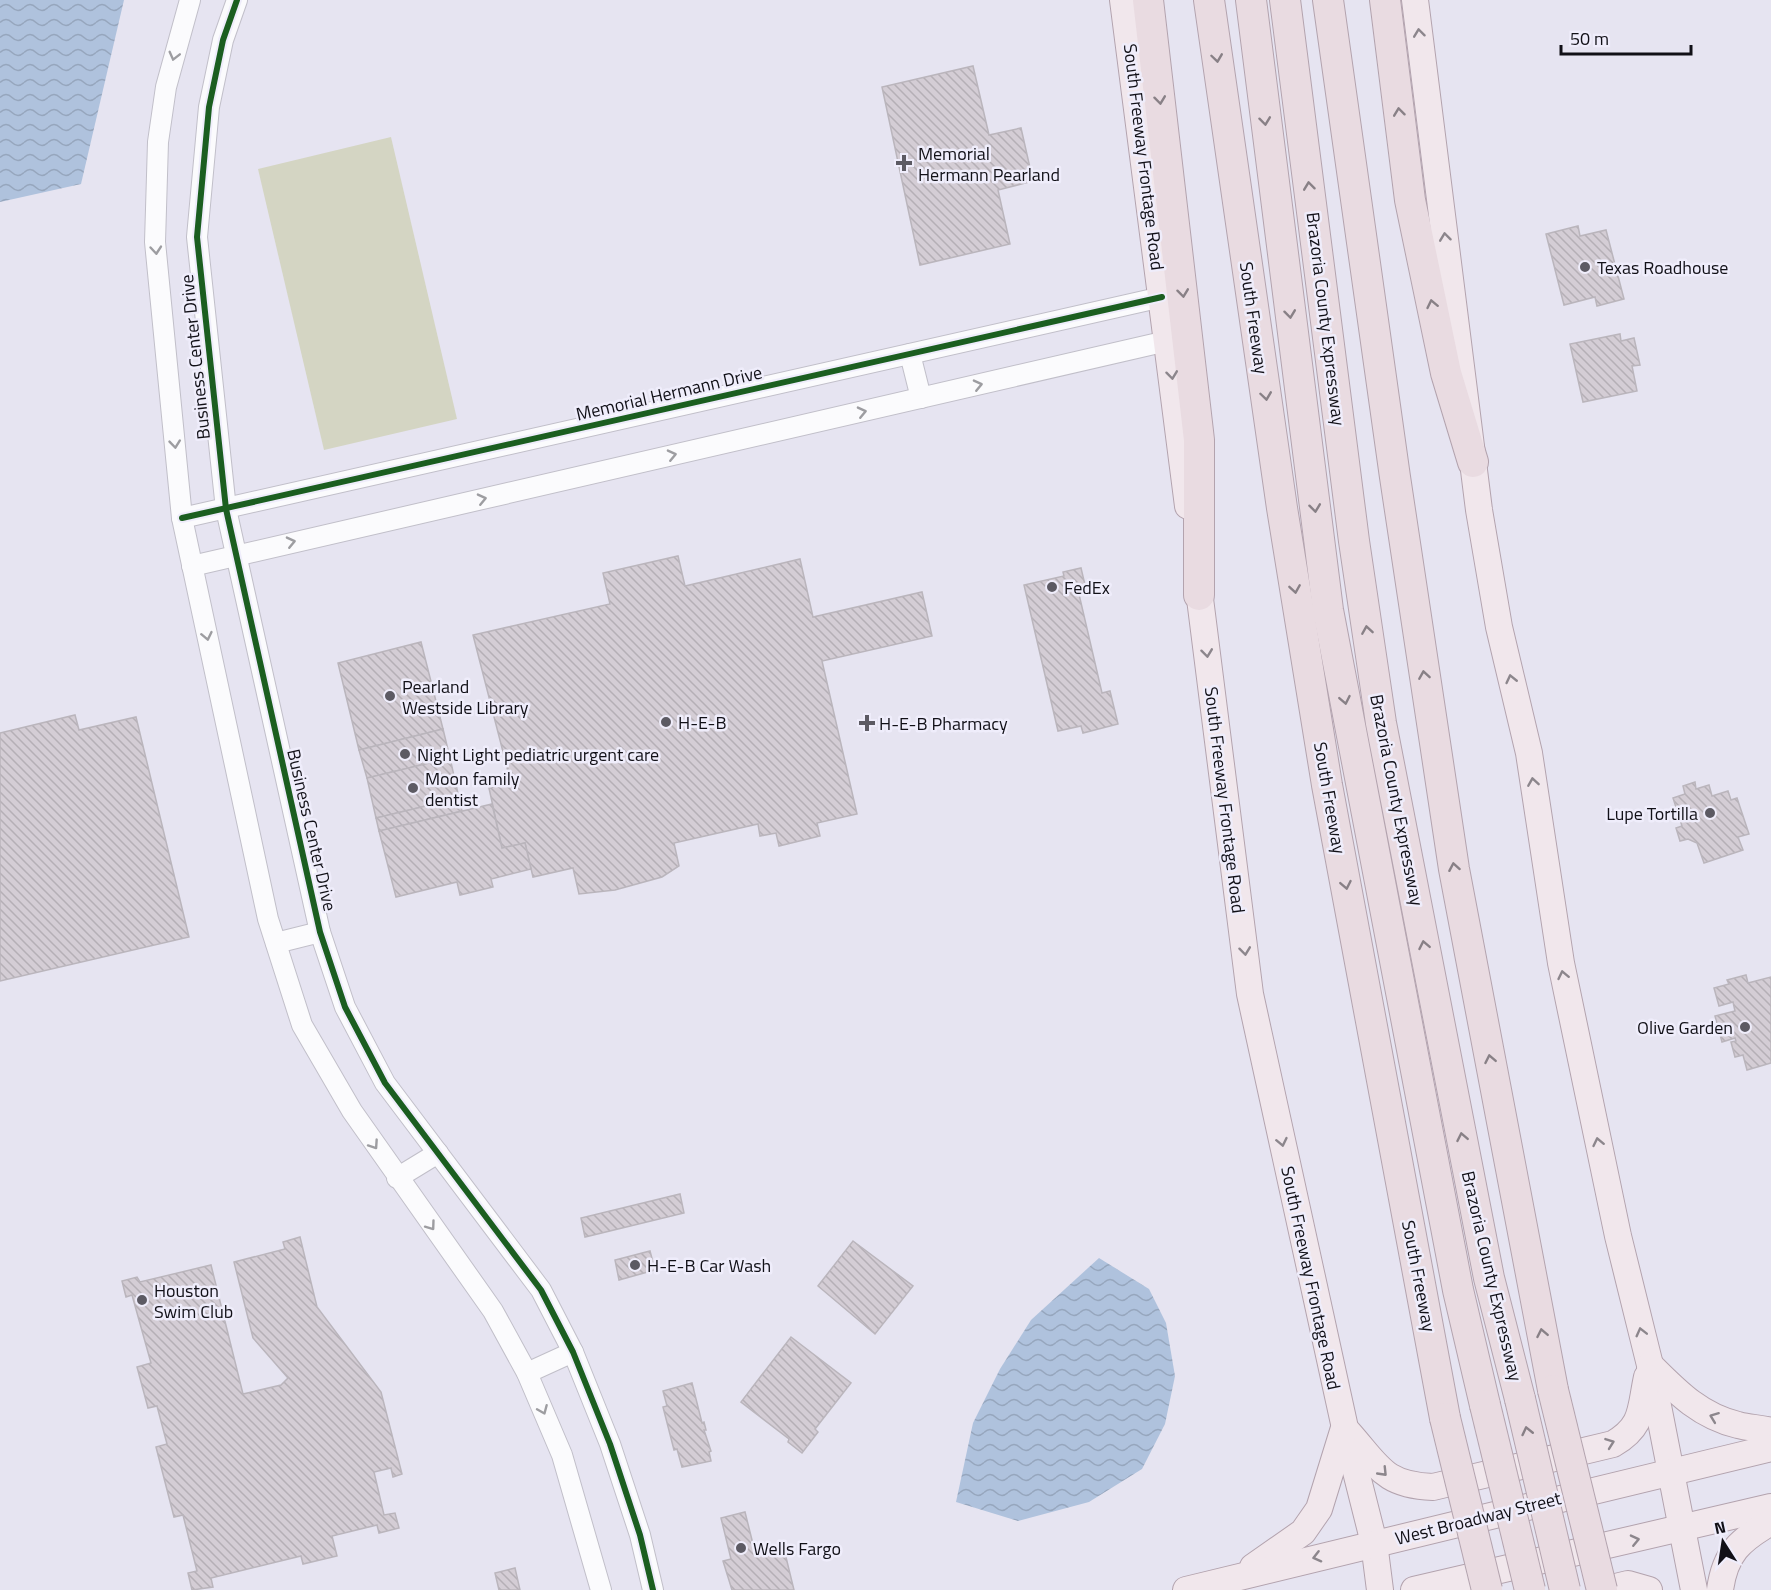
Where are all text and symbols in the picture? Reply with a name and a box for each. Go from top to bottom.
scale bar [1561,18,1692,56]
text: 50 m [1570,25,1609,52]
one-way arrow [1413,28,1426,37]
street label: South Freeway Frontage Road [1117,42,1171,272]
one-way arrow [169,51,182,61]
one-way arrow [1210,53,1222,63]
one-way arrow [1153,95,1166,104]
one-way arrow [1393,107,1405,116]
one-way arrow [1259,116,1271,125]
place label: Memorial Hermann Pearland [918,140,1060,188]
marker: Memorial Hermann Pearland [895,154,913,172]
one-way arrow [1303,182,1316,191]
street label: Brazoria County Expressway [1299,211,1353,428]
one-way arrow [1439,232,1452,242]
one-way arrow [149,245,162,254]
place label: Texas Roadhouse [1597,254,1728,281]
street label: South Freeway [1233,260,1275,376]
marker: Texas Roadhouse [1578,260,1592,274]
street label: Business Center Drive [173,273,217,441]
one-way arrow [1176,289,1189,298]
one-way arrow [1426,299,1439,309]
one-way arrow [1283,310,1295,319]
street label: Memorial Hermann Drive [573,358,765,428]
one-way arrow [1165,371,1177,380]
one-way arrow [973,379,983,392]
one-way arrow [1259,392,1271,401]
one-way arrow [856,406,866,419]
one-way arrow [168,439,181,448]
one-way arrow [666,450,676,463]
one-way arrow [476,493,486,506]
one-way arrow [1308,503,1320,512]
one-way arrow [286,537,296,550]
place label: FedEx [1064,574,1110,601]
marker: FedEx [1045,580,1059,594]
one-way arrow [1288,584,1301,594]
one-way arrow [1362,625,1374,634]
one-way arrow [200,630,213,640]
one-way arrow [1200,649,1212,658]
one-way arrow [1419,670,1431,679]
place label: Pearland Westside Library [402,673,529,721]
one-way arrow [1505,675,1518,685]
street label: South Freeway Frontage Road [1198,685,1252,915]
marker: Pearland Westside Library [383,689,397,703]
street label: Brazoria County Expressway [1363,692,1431,908]
one-way arrow [1338,695,1351,705]
place label: H-E-B [678,709,727,736]
place label: H-E-B Pharmacy [879,710,1008,737]
marker: H-E-B [659,715,673,729]
marker: H-E-B Pharmacy [860,716,874,730]
street label: South Freeway [1307,740,1353,856]
place label: Night Light pediatric urgent care [417,741,659,768]
street label: Business Center Drive [280,746,344,914]
marker: Night Light pediatric urgent care [398,747,412,761]
place label: Moon family dentist [425,765,520,813]
one-way arrow [1528,777,1540,787]
marker: Moon family dentist [406,781,420,795]
place label: Lupe Tortilla [1606,800,1698,827]
marker: Lupe Tortilla [1703,806,1717,820]
one-way arrow [1448,863,1460,872]
one-way arrow [1339,880,1352,890]
one-way arrow [1418,941,1431,951]
one-way arrow [1238,946,1250,955]
one-way arrow [1558,970,1571,980]
place label: Olive Garden [1637,1014,1733,1041]
marker: Olive Garden [1738,1020,1752,1034]
one-way arrow [1484,1054,1497,1064]
one-way arrow [1456,1132,1469,1142]
one-way arrow [1274,1137,1287,1147]
one-way arrow [1592,1137,1605,1147]
one-way arrow [367,1139,379,1149]
street label: South Freeway Frontage Road [1274,1164,1348,1392]
street label: Brazoria County Expressway [1455,1168,1529,1384]
street label: South Freeway [1395,1218,1443,1334]
one-way arrow [424,1219,435,1230]
place label: H-E-B Car Wash [647,1252,771,1279]
marker: H-E-B Car Wash [628,1258,642,1272]
place label: Houston Swim Club [154,1277,233,1325]
marker: Houston Swim Club [135,1293,149,1307]
one-way arrow [1636,1327,1649,1337]
one-way arrow [1536,1328,1549,1338]
one-way arrow [536,1403,548,1414]
one-way arrow [1710,1412,1721,1424]
one-way arrow [1522,1426,1535,1436]
one-way arrow [1605,1438,1615,1451]
one-way arrow [1376,1464,1387,1475]
street label: West Broadway Street [1392,1484,1564,1552]
north arrow [1693,1512,1753,1572]
text: N [1712,1514,1728,1540]
one-way arrow [1630,1534,1640,1547]
place label: Wells Fargo [753,1535,841,1562]
marker: Wells Fargo [734,1541,748,1555]
one-way arrow [1312,1550,1322,1563]

